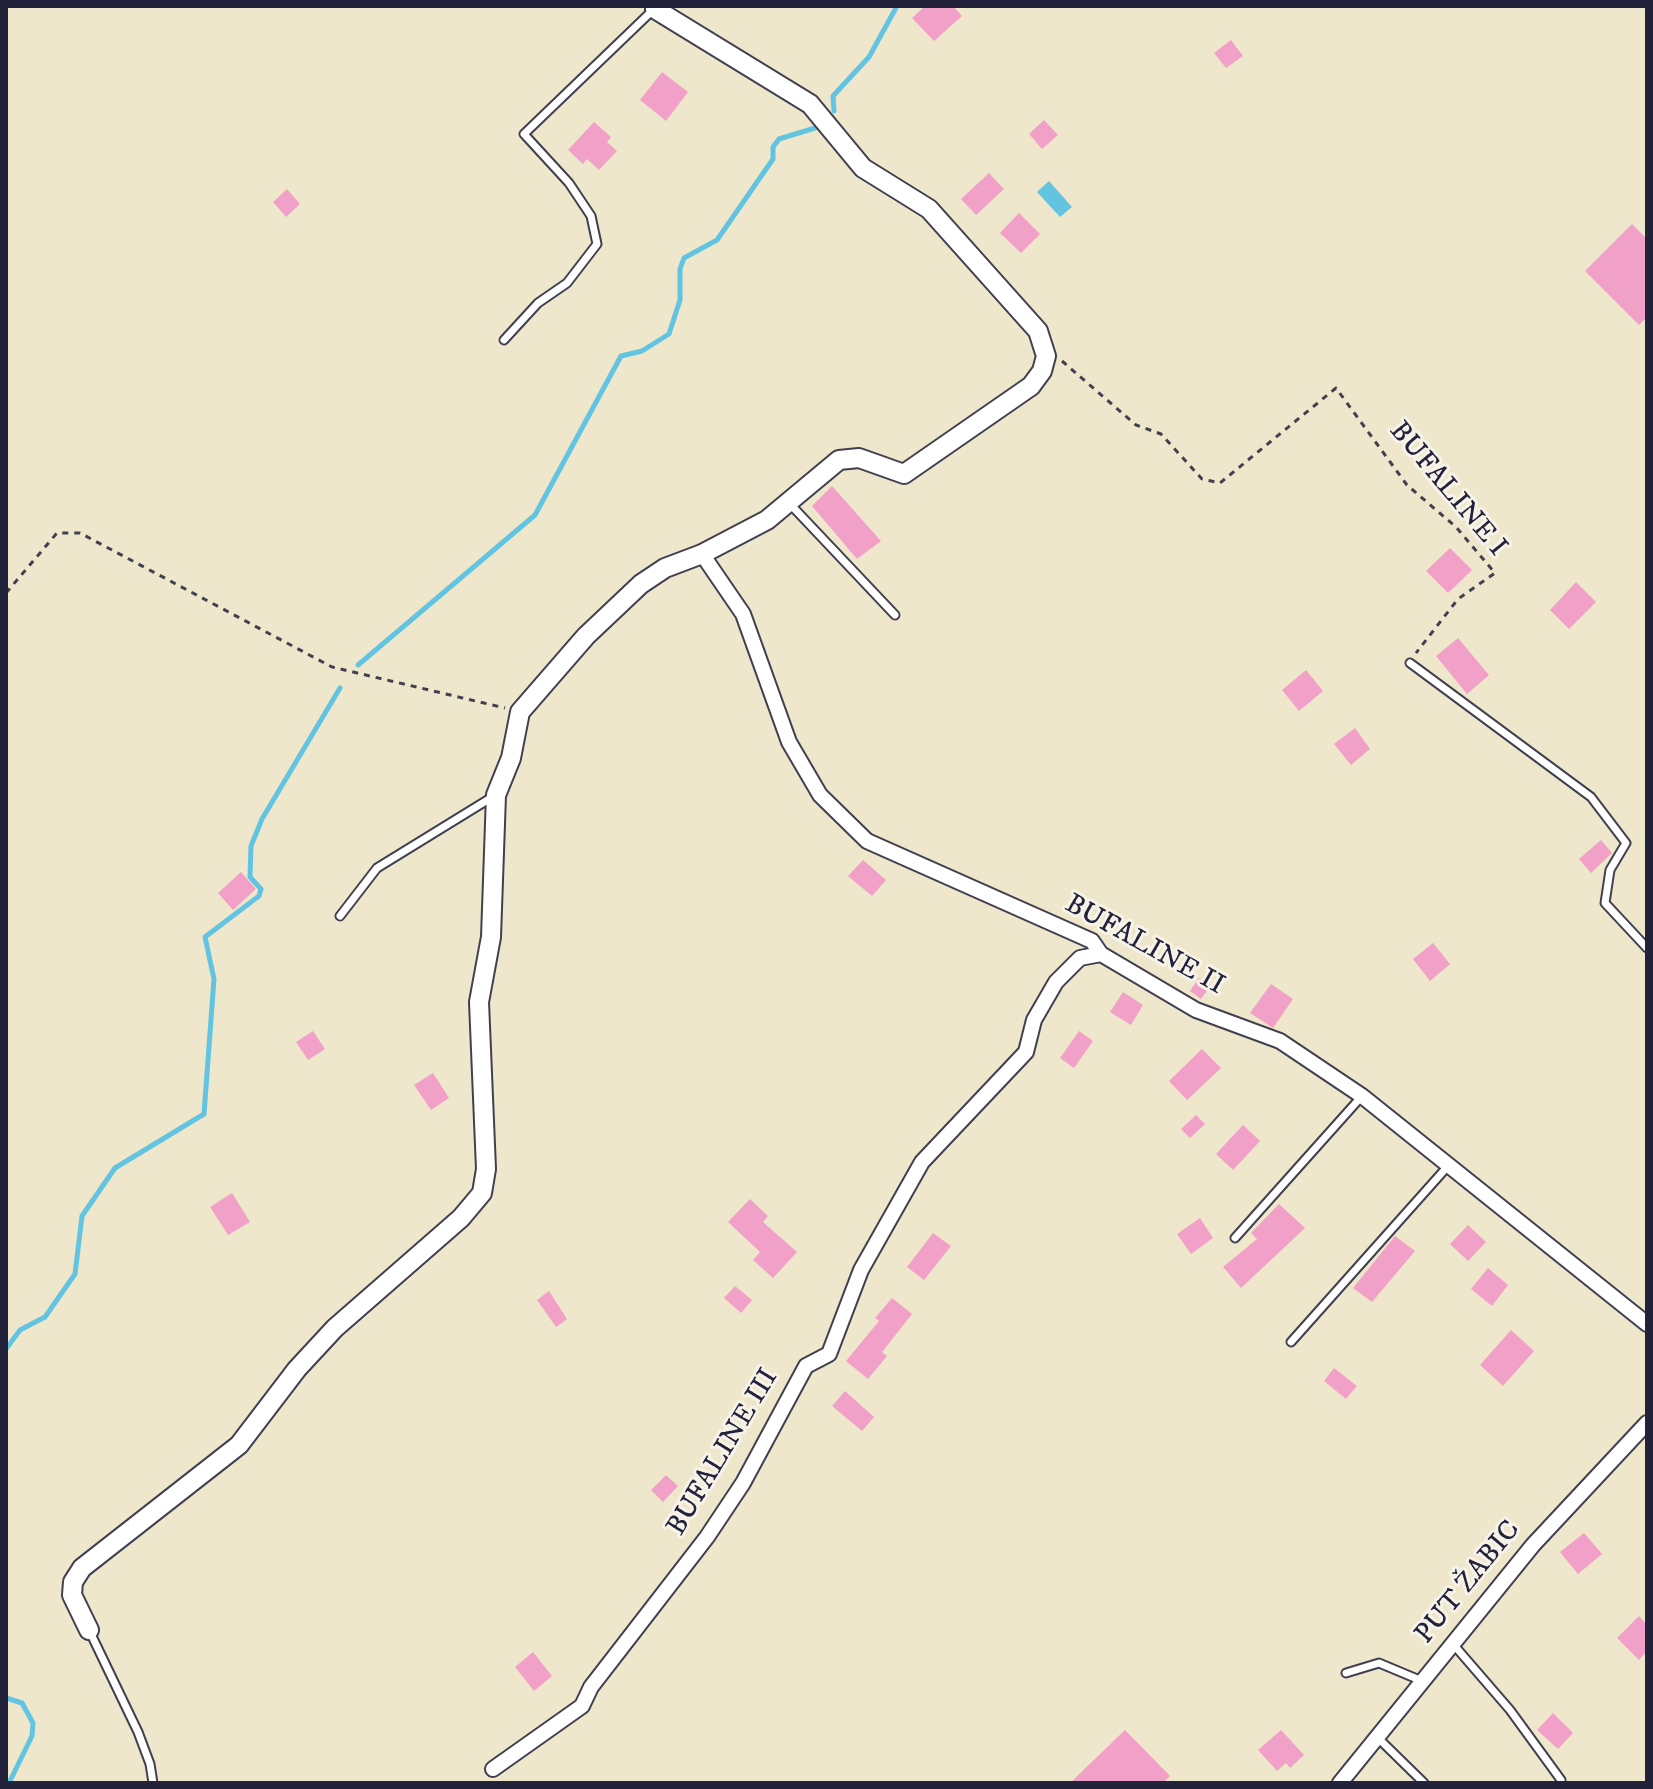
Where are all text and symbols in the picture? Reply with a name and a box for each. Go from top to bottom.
street label: BUFALINE I [1381,416,1513,564]
street label: BUFALINE II [1058,888,1230,1004]
street label: BUFALINE III [661,1364,787,1542]
street label: PUT ŽABIC [1409,1515,1529,1651]

